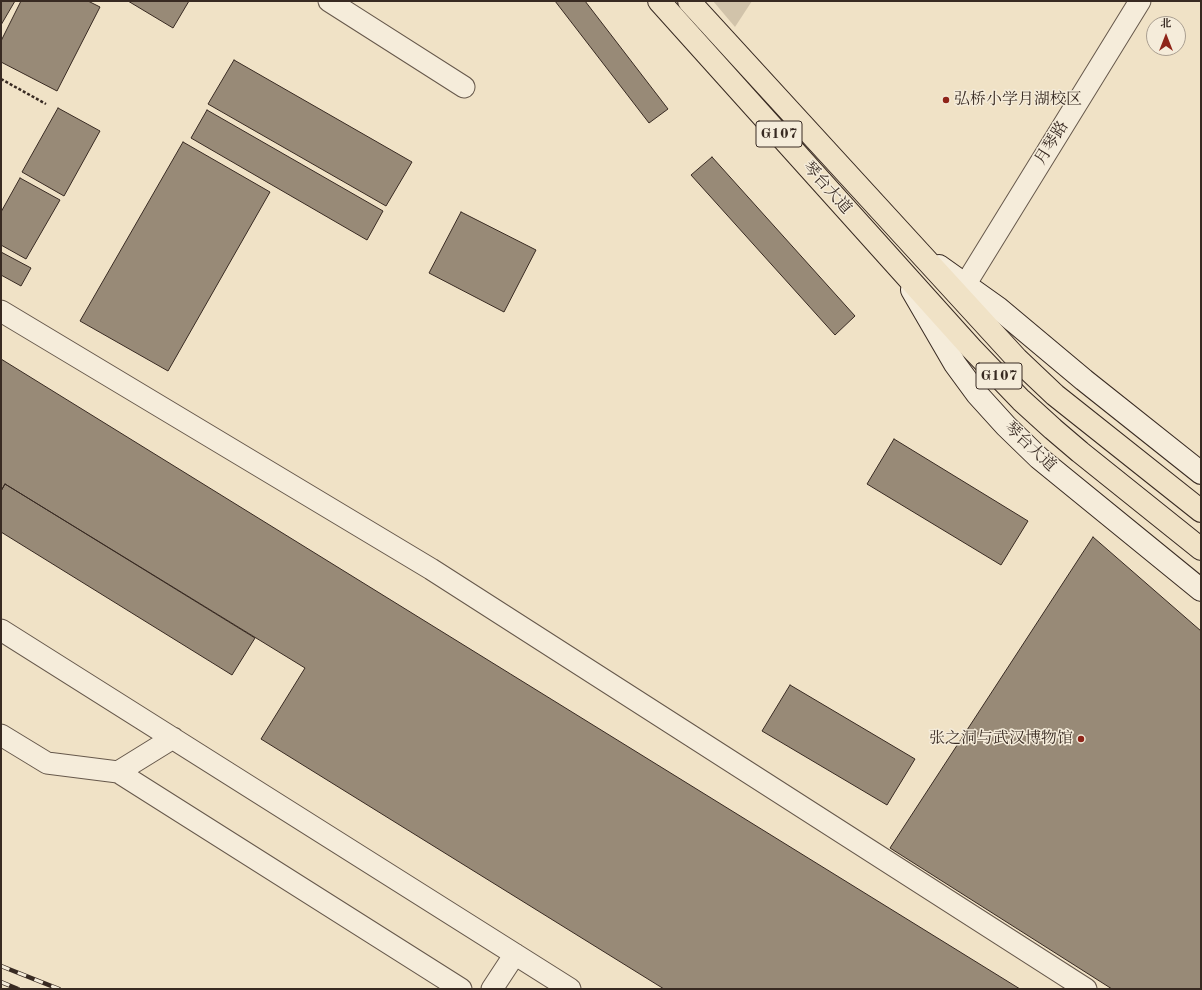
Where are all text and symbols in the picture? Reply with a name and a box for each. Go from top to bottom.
north arrow [1146,16,1186,56]
text: 北 [1161,19,1172,30]
place label: 弘桥小学月湖校区 [954,90,1082,110]
marker: 弘桥小学月湖校区 [941,95,951,105]
street label: 月琴路 [1031,118,1073,168]
road number: G107 [756,121,802,147]
street label: 琴台大道 [798,158,856,218]
road number: G107 [976,363,1022,389]
street label: 琴台大道 [1000,418,1060,476]
place label: 张之洞与武汉博物馆 [929,729,1073,749]
marker: 张之洞与武汉博物馆 [1076,734,1086,744]

